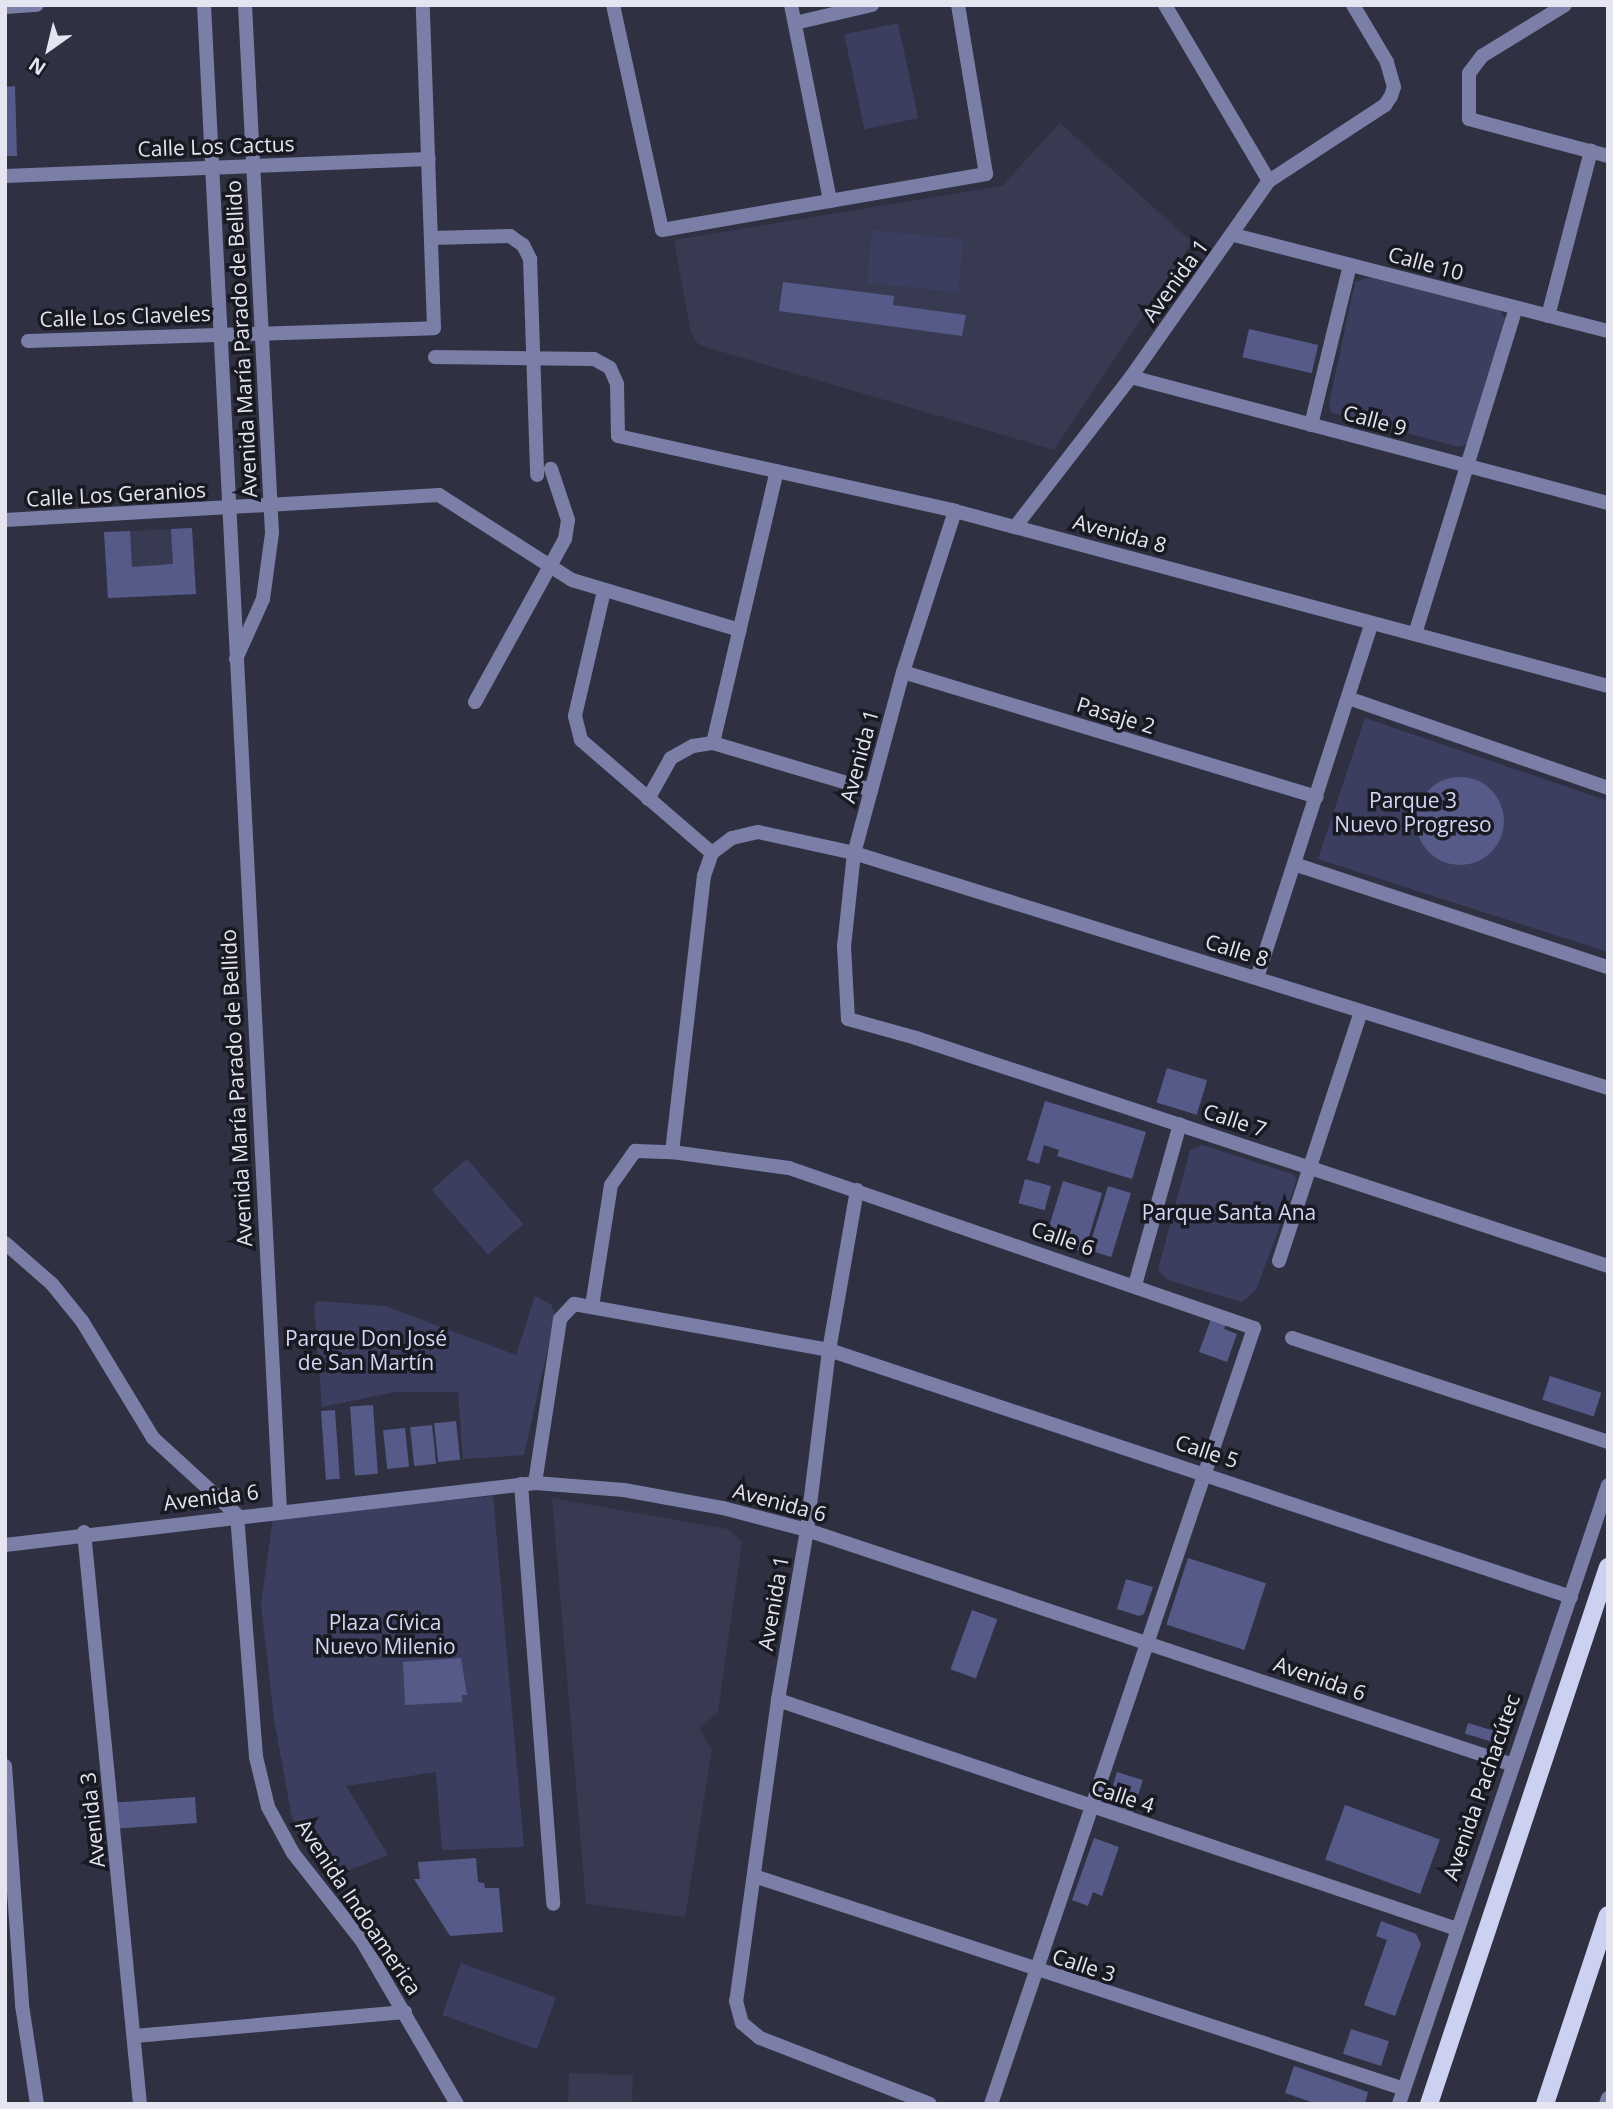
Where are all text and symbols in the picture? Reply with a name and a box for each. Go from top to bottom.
north arrow [14,14,84,84]
text: N [24,51,51,82]
street label: Calle Los Cactus [137,131,295,161]
street label: Avenida María Parado de Bellido [220,180,262,498]
street label: Avenida 1 [1137,234,1213,326]
street label: Calle 10 [1386,241,1466,285]
street label: Calle Los Claveles [39,300,211,332]
street label: Calle 9 [1340,399,1410,441]
street label: Calle Los Geranios [25,477,207,511]
street label: Avenida 8 [1071,508,1169,558]
street label: Pasaje 2 [1074,691,1158,739]
street label: Avenida 1 [834,707,884,805]
park label: Parque 3 Nuevo Progreso [1334,787,1492,837]
street label: Calle 8 [1202,928,1272,972]
street label: Avenida María Parado de Bellido [215,929,257,1247]
street label: Calle 7 [1200,1098,1270,1142]
park label: Parque Santa Ana [1142,1199,1316,1225]
street label: Calle 6 [1028,1216,1098,1260]
park label: Parque Don José de San Martín [285,1325,447,1375]
street label: Calle 5 [1172,1429,1242,1473]
street label: Avenida 6 [731,1477,829,1527]
street label: Avenida 6 [162,1479,260,1515]
street label: Avenida 1 [752,1554,794,1652]
park label: Plaza Cívica Nuevo Milenio [314,1609,456,1659]
street label: Avenida 6 [1271,1651,1369,1705]
street label: Avenida Pachacútec [1437,1691,1525,1883]
street label: Avenida 3 [74,1771,110,1869]
street label: Calle 4 [1088,1774,1158,1818]
street label: Avenida Indoamerica [291,1814,427,2000]
street label: Calle 3 [1049,1943,1119,1987]

